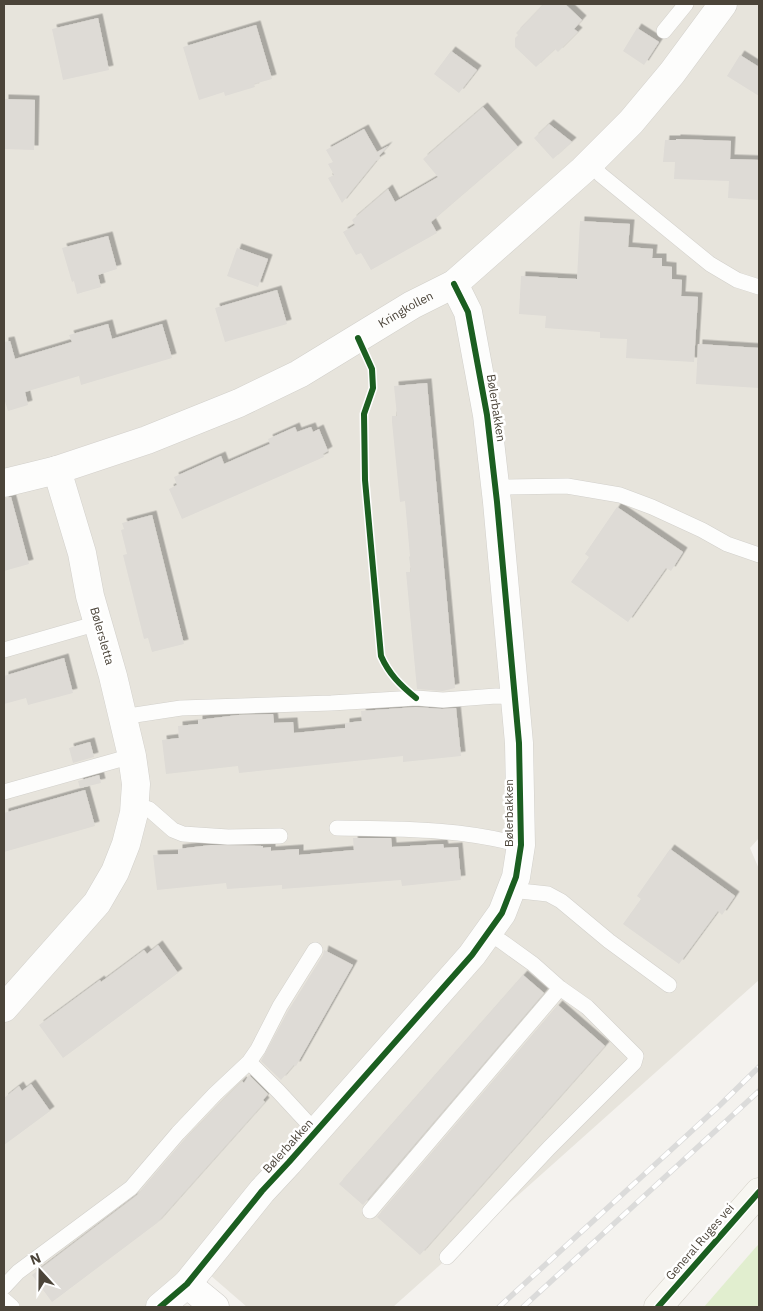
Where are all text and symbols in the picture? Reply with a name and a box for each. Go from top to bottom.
street label: Kringkollen [375,288,436,331]
street label: Bølerbakken [484,373,509,443]
street label: Bølersletta [87,605,118,667]
street label: Bølerbakken [501,779,516,847]
street label: Bølerbakken [259,1115,316,1176]
street label: General Ruges vei [662,1200,737,1283]
north arrow [15,1246,65,1296]
text: N [27,1249,43,1269]

